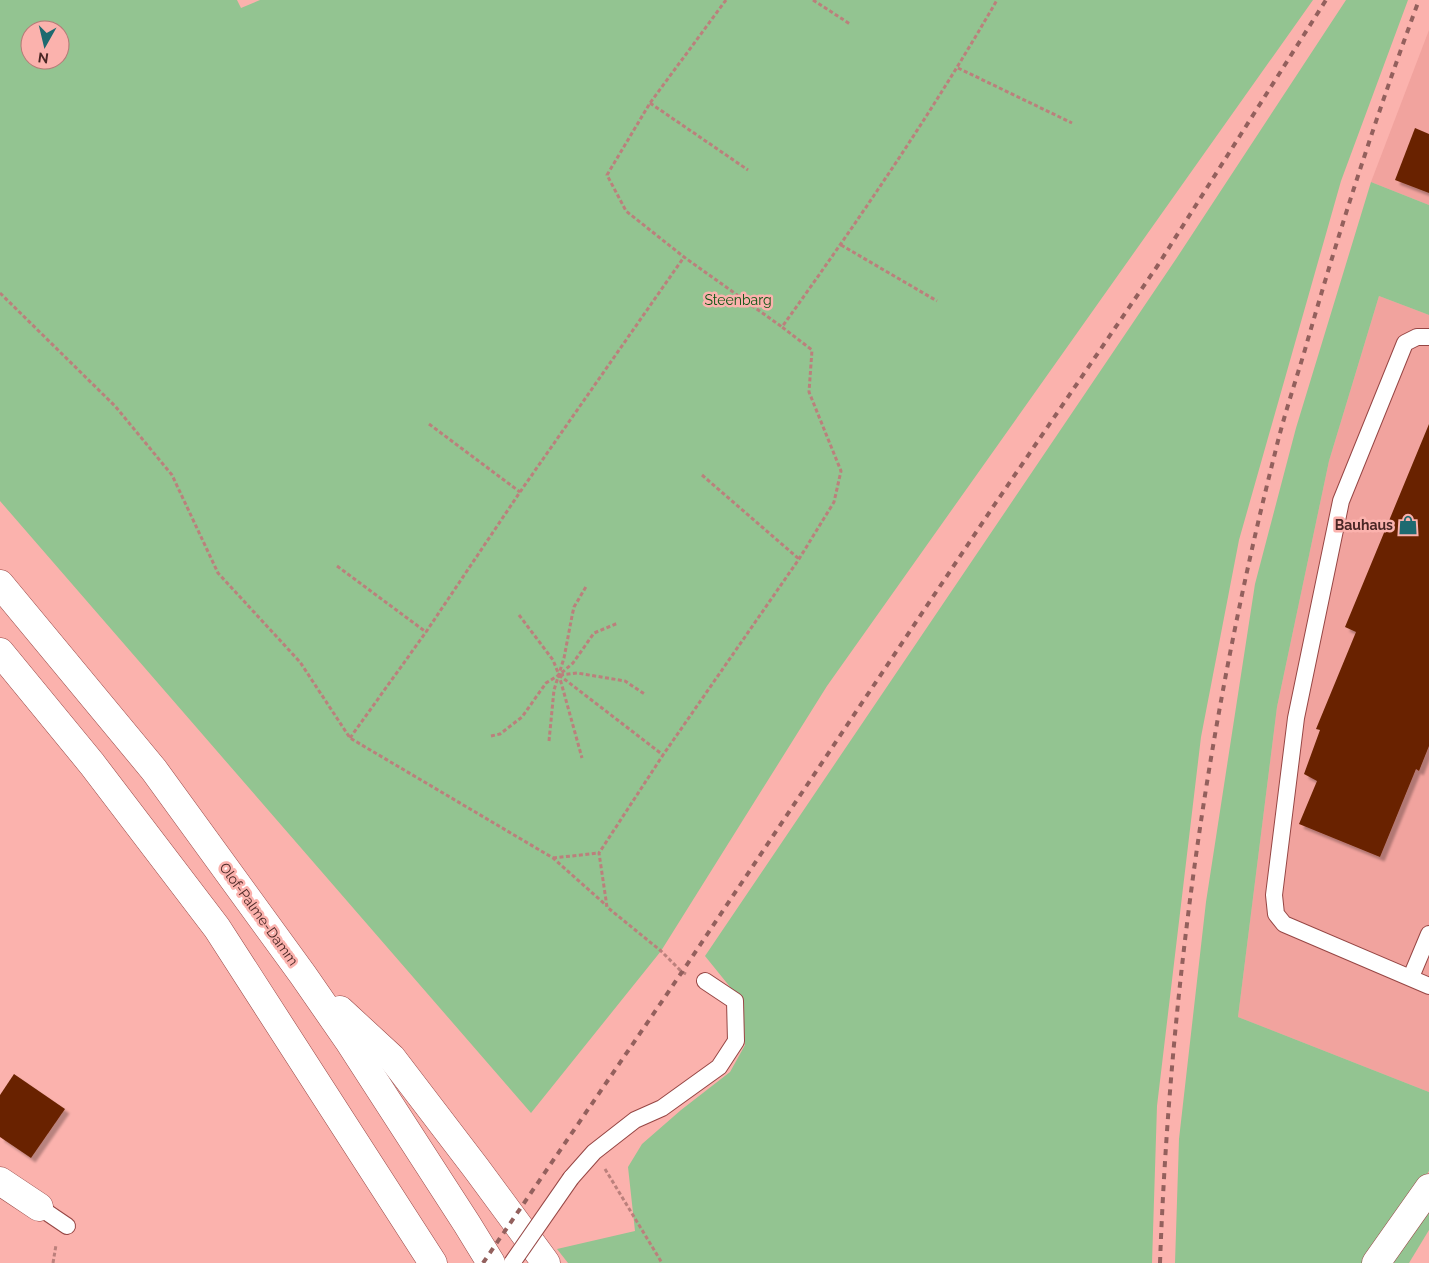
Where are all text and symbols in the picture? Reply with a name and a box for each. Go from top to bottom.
north arrow [20,20,70,70]
text: N [37,49,50,67]
park label: Steenbarg [704,292,772,308]
shop icon: Bauhaus [1397,514,1419,536]
place label: Bauhaus [1335,517,1393,533]
street label: Olof-Palme-Damm [216,859,302,969]

